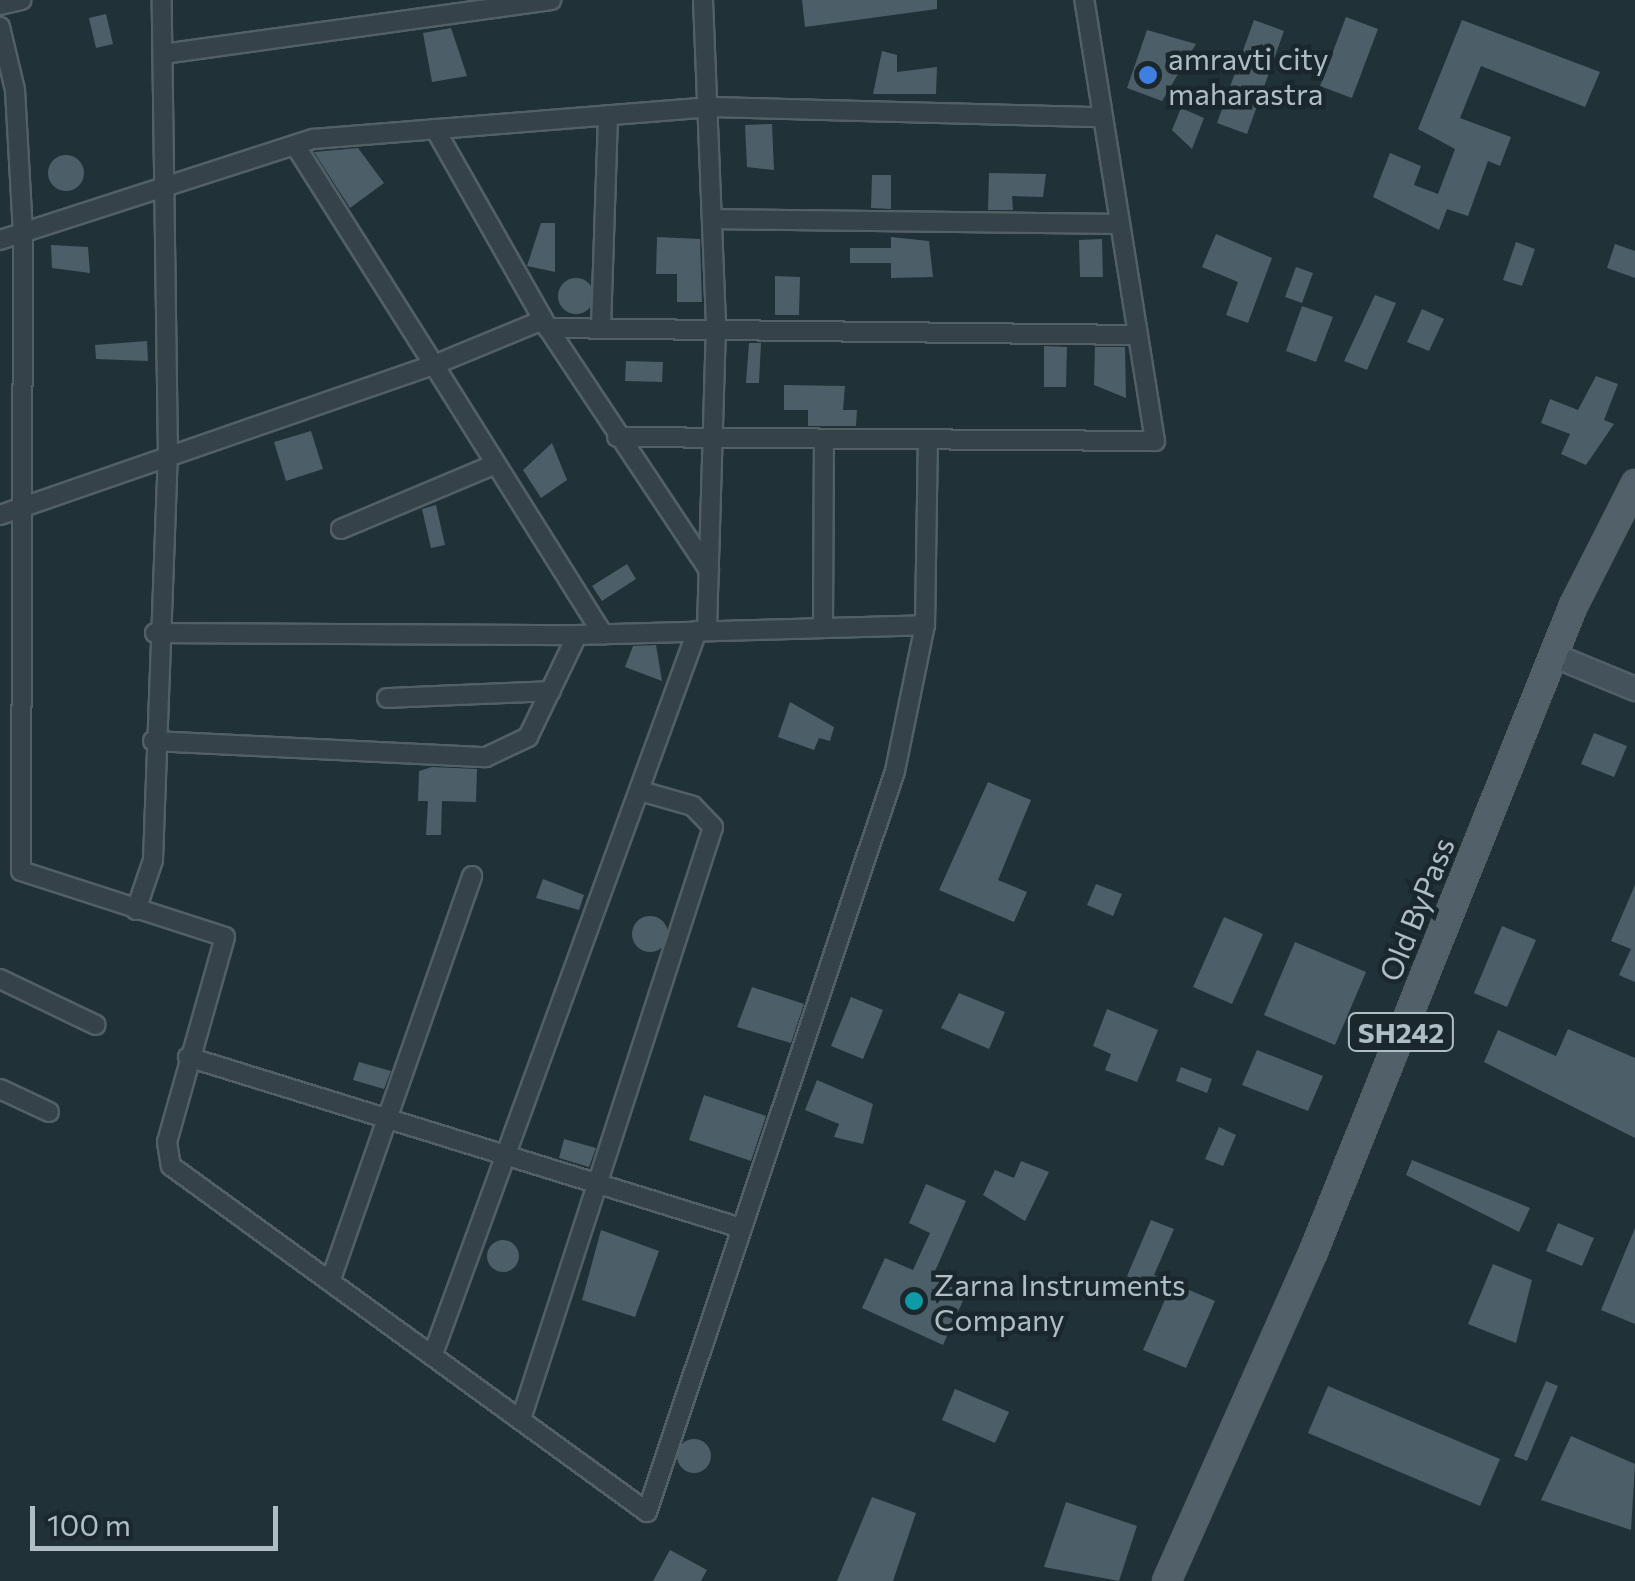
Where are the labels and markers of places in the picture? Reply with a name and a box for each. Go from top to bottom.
place label: amravti city maharastra [1168,40,1328,110]
marker: amravti city maharastra [1137,64,1159,86]
place label: Zarna Instruments Company [934,1266,1186,1336]
marker: Zarna Instruments Company [903,1290,925,1312]

